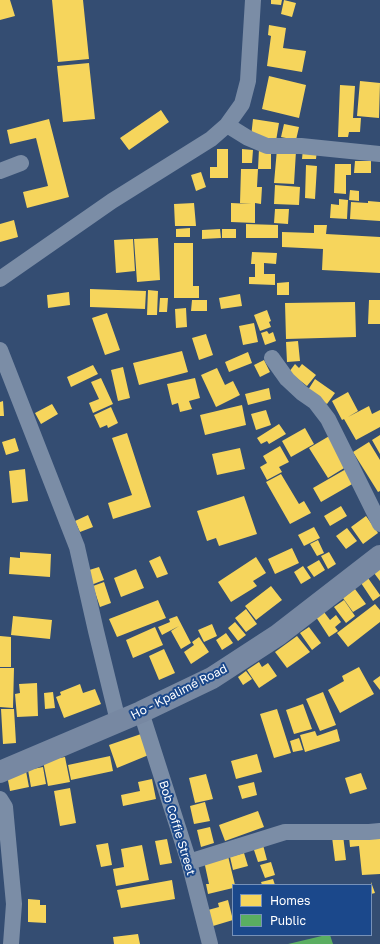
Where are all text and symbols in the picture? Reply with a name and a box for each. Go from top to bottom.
street label: Ho - Kpalimé Road [128,661,230,723]
street label: Bob Coffie Street [156,779,198,877]
legend [232,884,372,936]
text: Homes [270,893,310,908]
text: Public [270,913,306,928]

